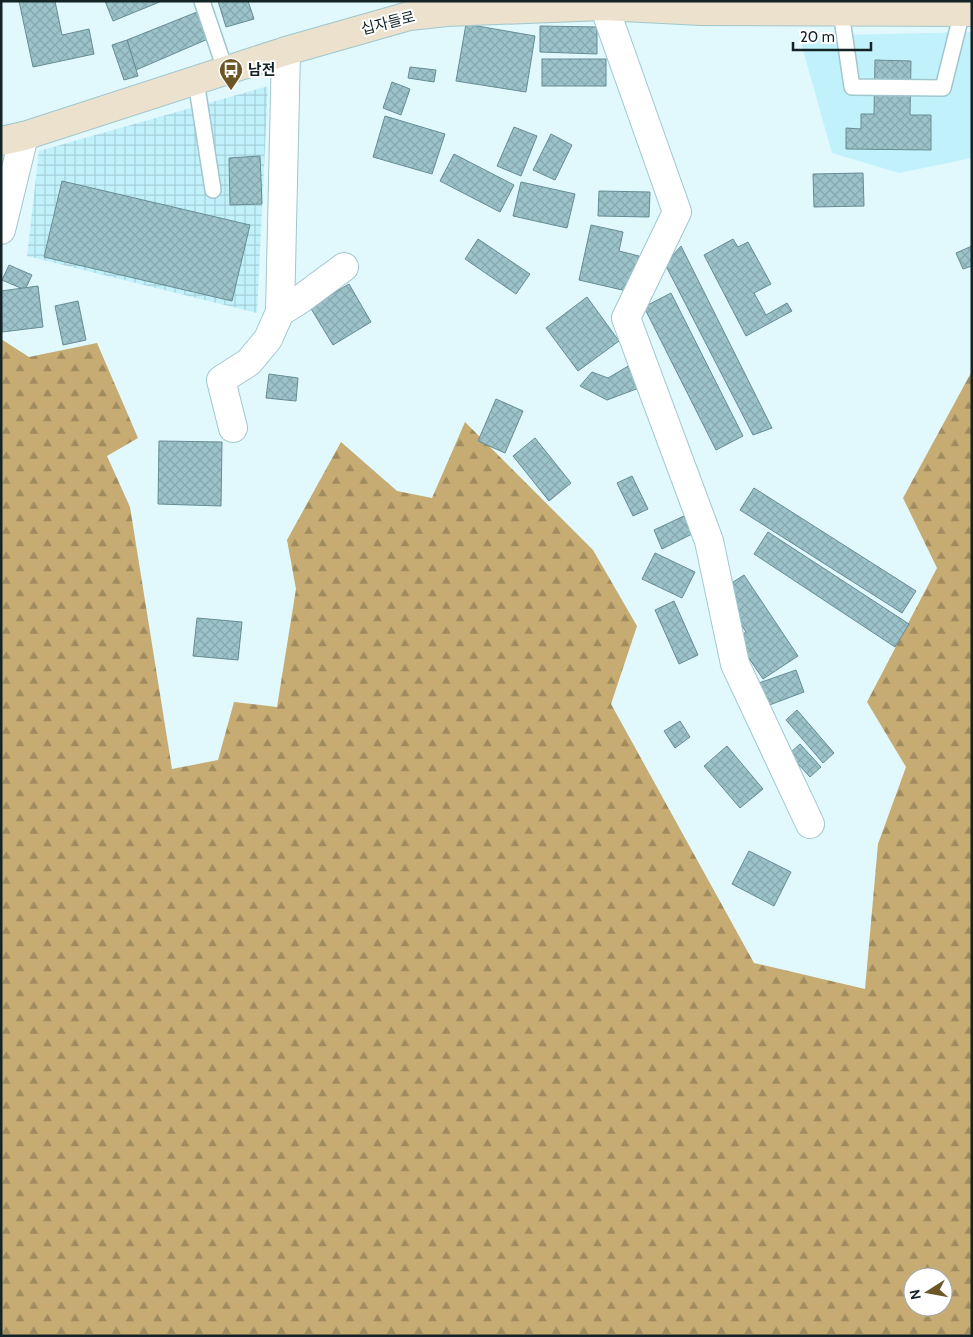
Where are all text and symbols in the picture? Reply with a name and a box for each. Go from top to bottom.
street label: 십자들로 [359,8,417,38]
scale bar [793,20,870,52]
text: 20 m [800,28,835,46]
bus stop icon: 남전 [218,57,244,91]
place label: 남전 [248,61,276,79]
north arrow [903,1267,953,1317]
text: N [905,1288,925,1301]

